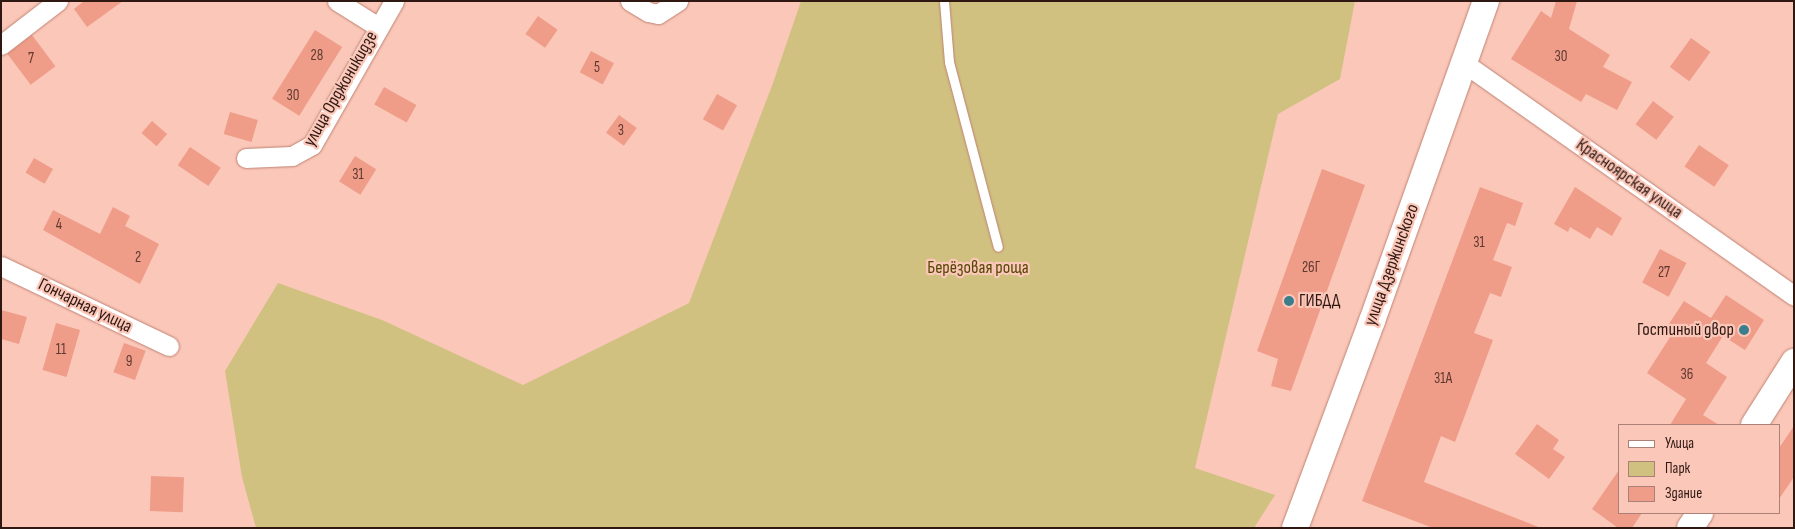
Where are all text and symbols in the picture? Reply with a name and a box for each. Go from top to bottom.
street label: улица Орджоникидзе [299,28,383,150]
house number: 28 [311,47,323,65]
house number: 30 [1555,48,1567,66]
house number: 7 [28,50,34,68]
house number: 5 [594,59,600,77]
house number: 30 [287,87,299,105]
house number: 3 [618,122,624,140]
street label: Красноярская улица [1572,134,1686,224]
house number: 31 [352,166,364,184]
street label: улица Дзержинского [1360,201,1424,329]
house number: 4 [56,216,62,234]
house number: 31 [1473,234,1485,252]
house number: 2 [135,249,141,267]
park label: Берёзовая роща [927,257,1029,279]
house number: 26Г [1302,259,1320,277]
house number: 27 [1658,264,1670,282]
street label: Гончарная улица [35,274,135,338]
place label: ГИБДД [1299,290,1340,312]
marker: ГИБДД [1283,295,1295,307]
place label: Гостиный двор [1637,319,1734,341]
marker: Гостиный двор [1738,324,1750,336]
house number: 11 [56,341,66,359]
house number: 9 [126,353,132,371]
house number: 36 [1681,366,1693,384]
house number: 31А [1434,370,1452,388]
legend [1618,424,1780,514]
text: Улица [1665,434,1694,453]
text: Парк [1665,459,1690,478]
text: Здание [1665,484,1702,503]

